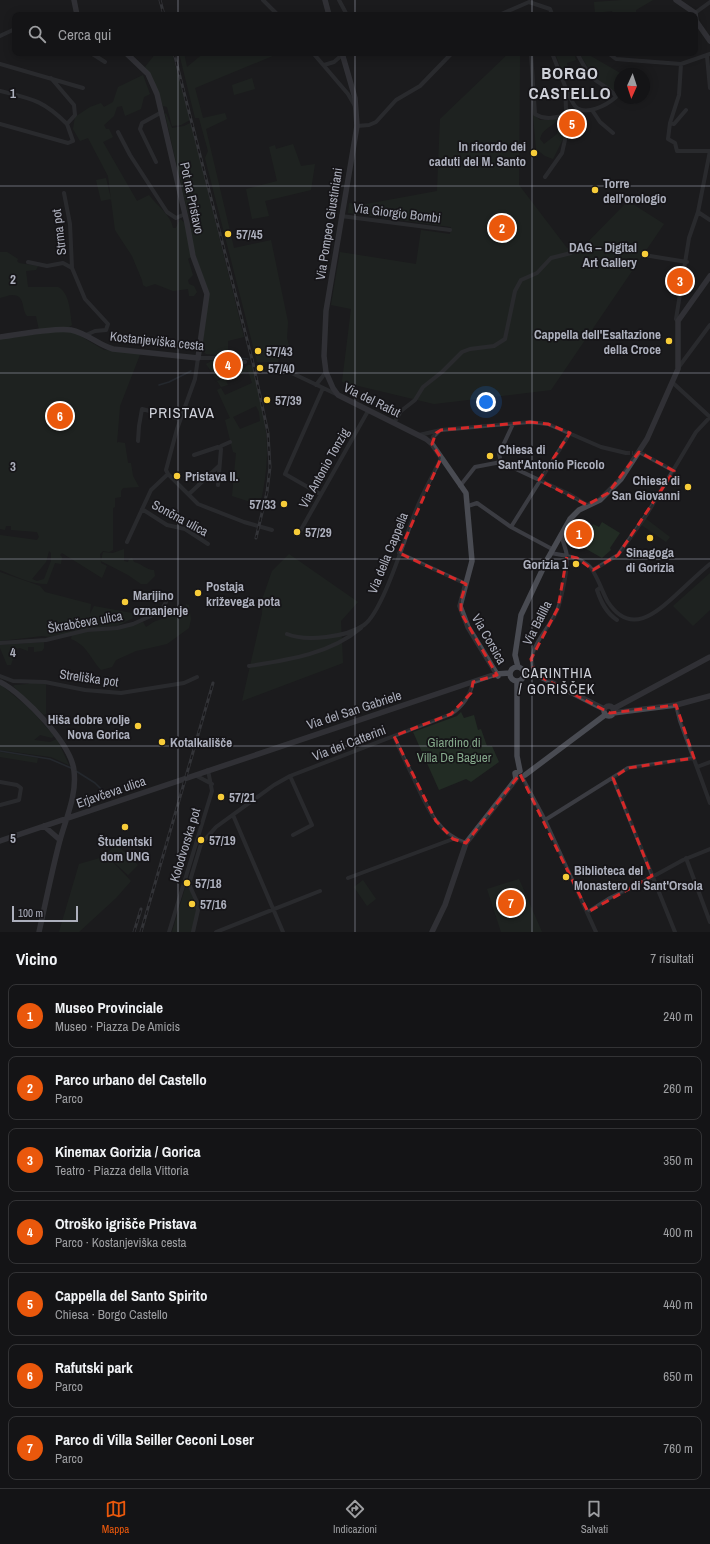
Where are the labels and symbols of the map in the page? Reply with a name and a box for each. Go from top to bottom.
district label: BORGO CASTELLO [528,61,612,104]
north arrow [614,68,650,104]
text: 1 [10,85,16,102]
pin: 5 [559,109,585,139]
place label: In ricordo dei caduti del M. Santo [429,138,526,170]
marker: In ricordo dei caduti del M. Santo [529,148,539,158]
street label: Pot na Pristavo [176,161,208,235]
street label: Via Pompeo Giustiniani [312,167,346,281]
place label: Torre dell'orologio [603,175,667,207]
marker: Torre dell'orologio [590,185,600,195]
street label: Via Giorgio Bombi [352,199,442,227]
street label: Strma pot [48,208,70,256]
pin: 2 [489,213,515,243]
place label: 57/45 [236,226,263,243]
marker: 57/45 [223,229,233,239]
place label: DAG – Digital Art Gallery [569,239,637,271]
marker: DAG – Digital Art Gallery [640,249,650,259]
pin: 3 [667,266,693,296]
text: 2 [10,271,16,288]
place label: Cappella dell'Esaltazione della Croce [534,326,661,358]
street label: Kostanjeviška cesta [109,328,205,354]
marker: Cappella dell'Esaltazione della Croce [664,336,674,346]
place label: 57/43 [266,343,293,360]
marker: 57/43 [253,346,263,356]
pin: 4 [215,350,241,380]
place label: 57/40 [268,360,295,377]
marker: 57/40 [255,363,265,373]
street label: Via del Rafut [341,379,403,421]
place label: 57/39 [275,392,302,409]
your location [476,392,496,412]
marker: 57/39 [262,395,272,405]
pin: 6 [47,401,73,431]
district label: PRISTAVA [149,402,215,423]
street label: Via Antonio Tonzig [295,425,353,511]
place label: Chiesa di Sant'Antonio Piccolo [498,441,605,473]
marker: Chiesa di Sant'Antonio Piccolo [485,451,495,461]
text: 3 [10,458,16,475]
place label: Pristava II. [185,468,238,485]
marker: Pristava II. [172,471,182,481]
place label: Chiesa di San Giovanni [612,472,680,504]
marker: Chiesa di San Giovanni [683,482,693,492]
street label: Sončna ulica [149,496,211,540]
place label: 57/33 [249,496,276,513]
marker: 57/33 [279,499,289,509]
street label: Via della Cappella [364,510,412,596]
pin: 1 [566,519,592,549]
place label: 57/29 [305,524,332,541]
marker: 57/29 [292,527,302,537]
marker: Sinagoga di Gorizia [645,533,655,543]
place label: Sinagoga di Gorizia [626,544,674,576]
place label: Gorizia 1 [523,556,568,573]
marker: Gorizia 1 [571,559,581,569]
place label: Postaja križevega pota [206,578,280,610]
place label: Marijino oznanjenje [133,587,188,619]
marker: Postaja križevega pota [193,588,203,598]
marker: Marijino oznanjenje [120,597,130,607]
street label: Via Balilla [519,598,555,648]
street label: Škrabčeva ulica [46,607,124,637]
street label: Via Corsica [468,611,510,667]
text: 4 [10,644,16,661]
district label: CARINTHIA / GORIŠČEK [519,664,596,698]
street label: Streliška pot [58,665,120,691]
street label: Via del San Gabriele [304,687,404,733]
place label: Hiša dobre volje Nova Gorica [48,711,130,743]
marker: Hiša dobre volje Nova Gorica [133,721,143,731]
street label: Via dei Catterini [310,721,388,765]
place label: Kotalkališče [170,734,232,751]
park label: Giardino di Villa De Baguer [417,734,492,766]
marker: Kotalkališče [157,737,167,747]
street label: Erjavčeva ulica [74,772,148,812]
place label: 57/21 [229,789,256,806]
marker: 57/21 [216,792,226,802]
street label: Kolodvorska pot [166,806,204,884]
marker: Študentski dom UNG [120,822,130,832]
text: 5 [10,830,16,847]
place label: 57/19 [209,832,236,849]
place label: Študentski dom UNG [98,833,152,865]
marker: 57/19 [196,835,206,845]
place label: Biblioteca del Monastero di Sant'Orsola [574,862,703,894]
marker: Biblioteca del Monastero di Sant'Orsola [561,872,571,882]
place label: 57/18 [195,875,222,892]
marker: 57/18 [182,878,192,888]
pin: 7 [498,888,524,918]
place label: 57/16 [200,896,227,913]
marker: 57/16 [187,899,197,909]
scale bar [12,904,78,923]

